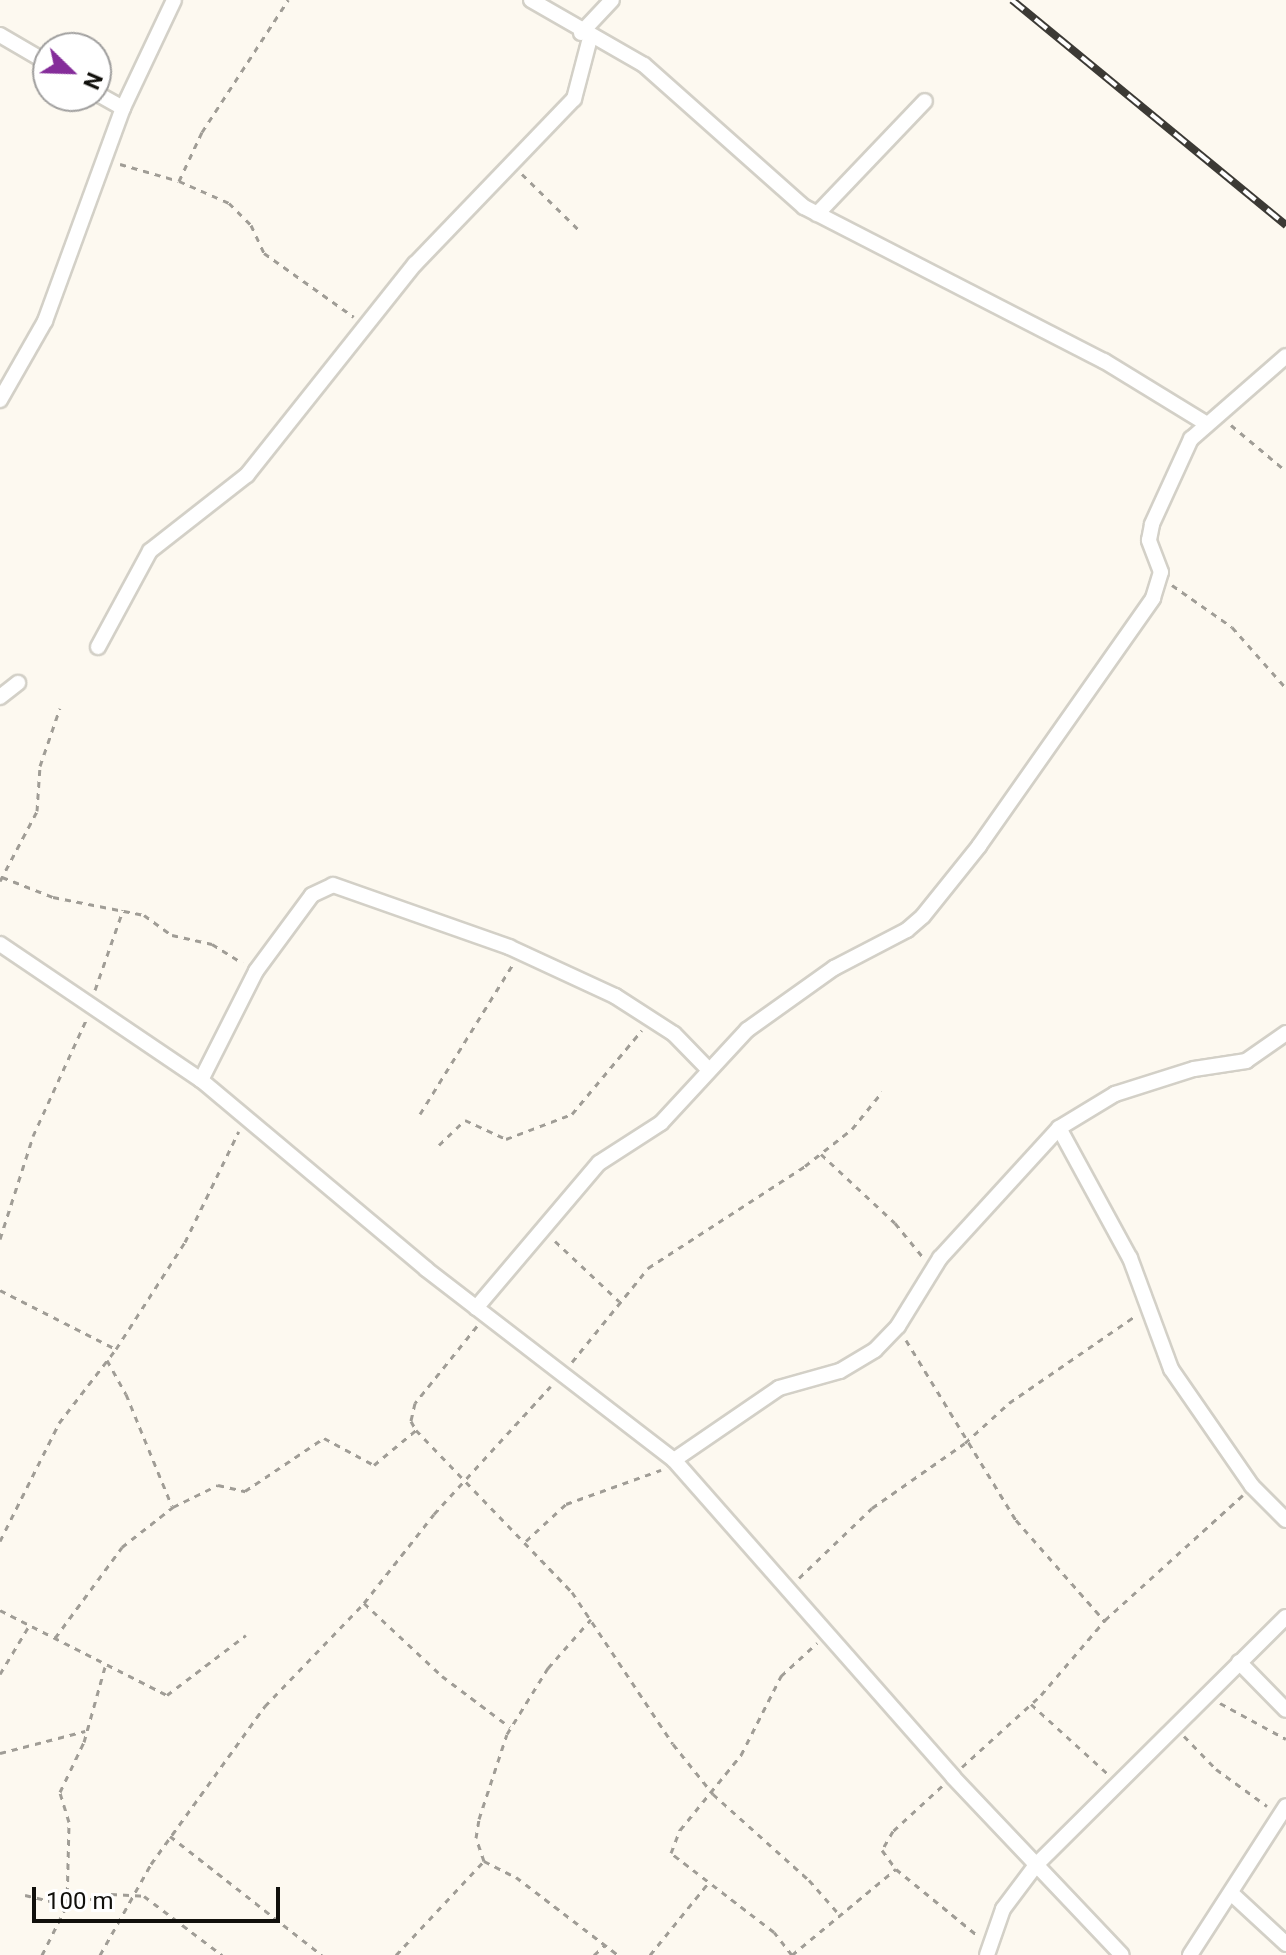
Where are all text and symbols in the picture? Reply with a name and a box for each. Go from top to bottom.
north arrow [32,32,112,112]
text: N [78,69,107,93]
scale bar [36,1871,284,1921]
text: 100 m [46,1887,113,1915]

